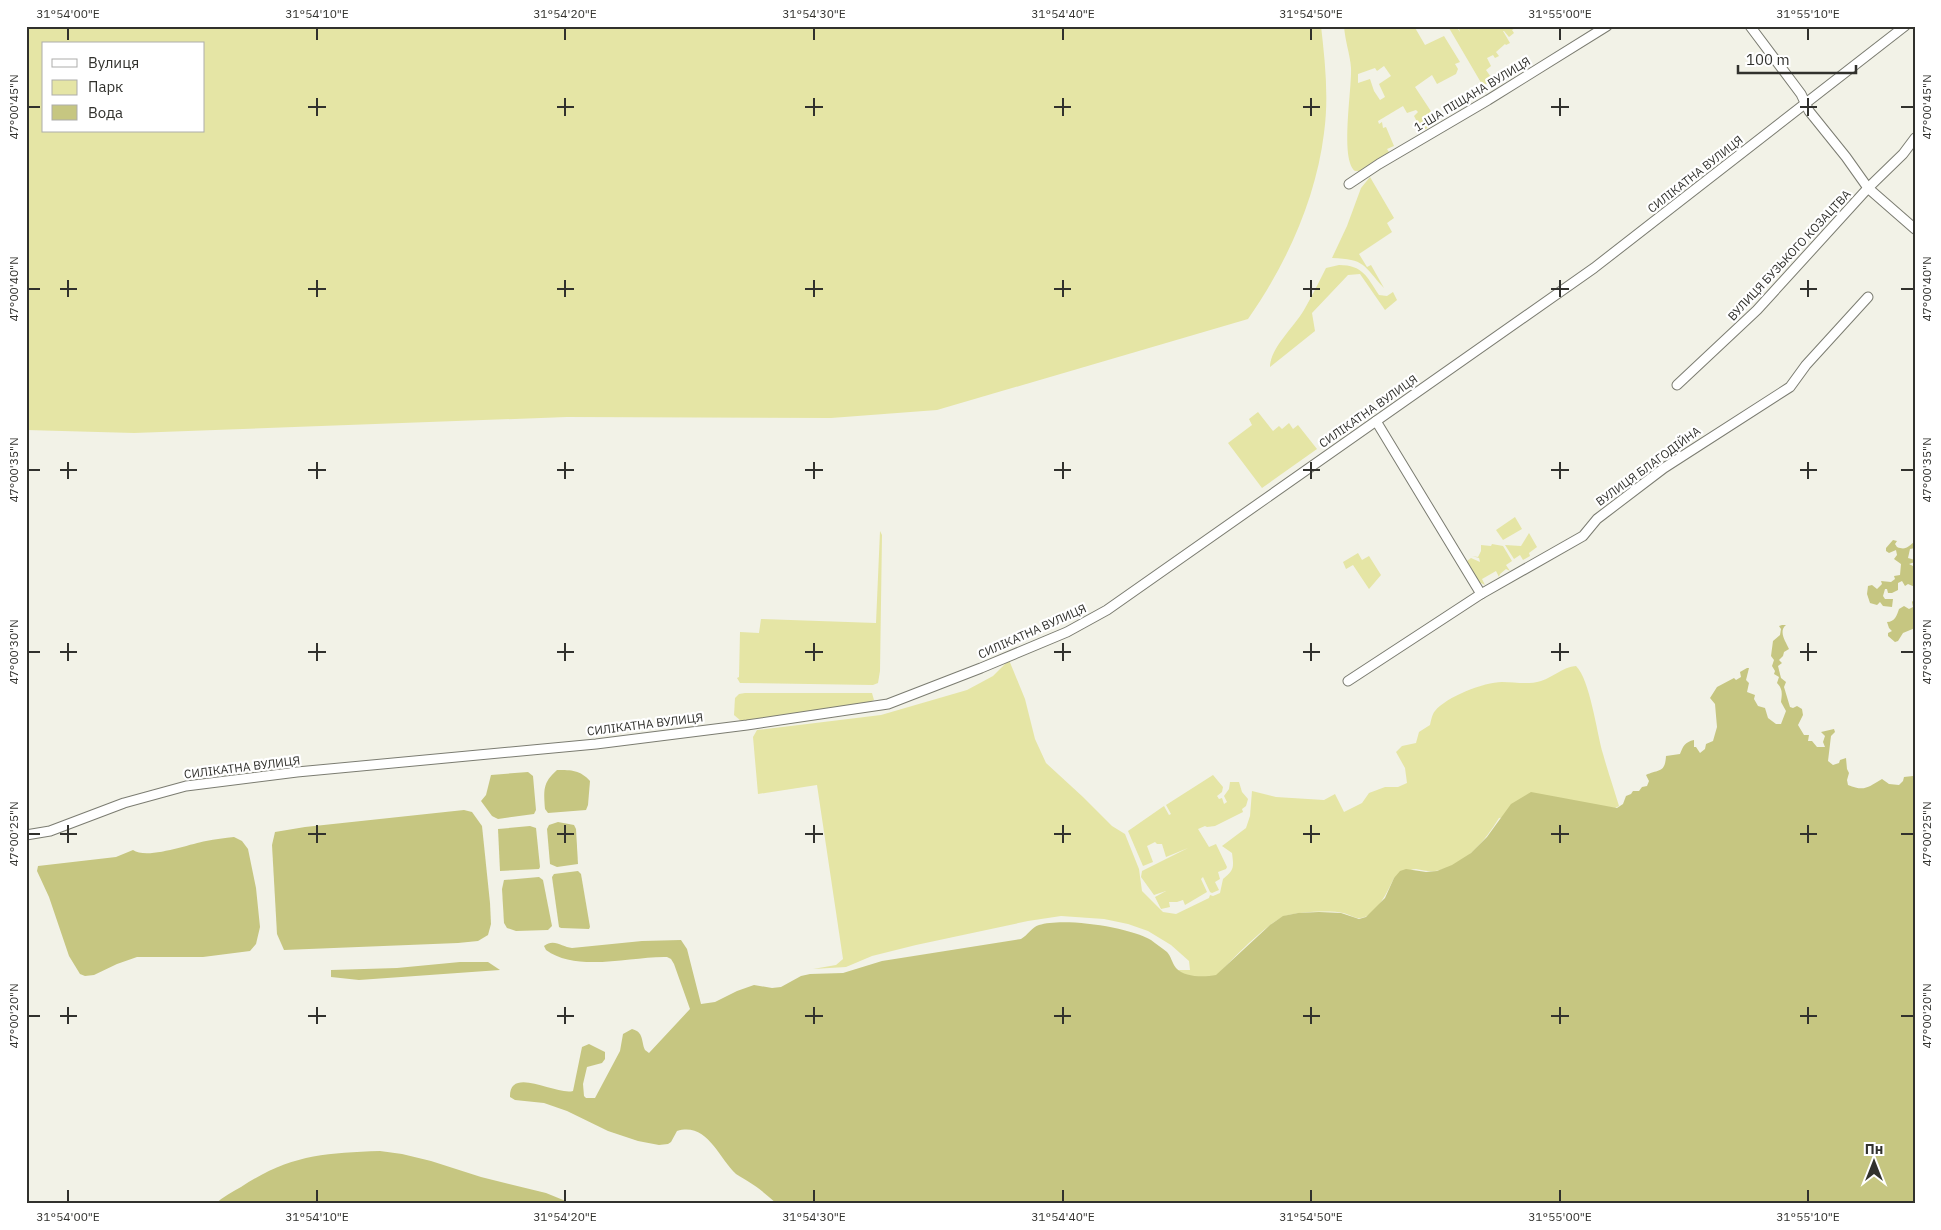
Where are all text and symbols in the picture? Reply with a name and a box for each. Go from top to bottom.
text: 31°54'00"E [36,6,100,21]
text: 31°54'10"E [285,6,349,21]
text: 31°54'20"E [533,6,597,21]
text: 31°54'30"E [782,6,846,21]
text: 31°54'40"E [1031,6,1095,21]
text: 31°54'50"E [1279,6,1343,21]
text: 31°55'00"E [1528,6,1592,21]
text: 31°55'10"E [1776,6,1840,21]
legend [42,42,205,132]
scale bar [1738,42,1856,74]
text: 100 m [1746,50,1790,69]
text: Вулиця [88,53,139,72]
street label: 1-ША ПІЩАНА ВУЛИЦЯ [1411,53,1533,135]
text: 47°00'45"N [6,74,21,140]
text: 47°00'45"N [1919,74,1934,140]
text: Парк [88,77,123,96]
text: Вода [88,103,123,122]
street label: СИЛІКАТНА ВУЛИЦЯ [1644,132,1746,216]
street label: ВУЛИЦЯ БУЗЬКОГО КОЗАЦТВА [1724,186,1854,324]
text: 47°00'40"N [6,256,21,322]
text: 47°00'40"N [1919,256,1934,322]
street label: СИЛІКАТНА ВУЛИЦЯ [1316,371,1420,451]
street label: ВУЛИЦЯ БЛАГОДІЙНА [1593,423,1703,509]
text: 47°00'35"N [6,437,21,503]
text: 47°00'35"N [1919,437,1934,503]
street label: СИЛІКАТНА ВУЛИЦЯ [976,600,1088,662]
text: 47°00'30"N [6,619,21,685]
text: 47°00'30"N [1919,619,1934,685]
street label: СИЛІКАТНА ВУЛИЦЯ [586,709,704,739]
street label: СИЛІКАТНА ВУЛИЦЯ [183,752,301,782]
text: 47°00'25"N [6,801,21,867]
text: 47°00'25"N [1919,801,1934,867]
text: 47°00'20"N [6,983,21,1049]
text: 47°00'20"N [1919,983,1934,1049]
north arrow [1848,1138,1898,1188]
text: Пн [1865,1140,1883,1158]
text: 31°54'00"E [36,1209,100,1224]
text: 31°54'10"E [285,1209,349,1224]
text: 31°54'20"E [533,1209,597,1224]
text: 31°54'30"E [782,1209,846,1224]
text: 31°54'40"E [1031,1209,1095,1224]
text: 31°54'50"E [1279,1209,1343,1224]
text: 31°55'00"E [1528,1209,1592,1224]
text: 31°55'10"E [1776,1209,1840,1224]

